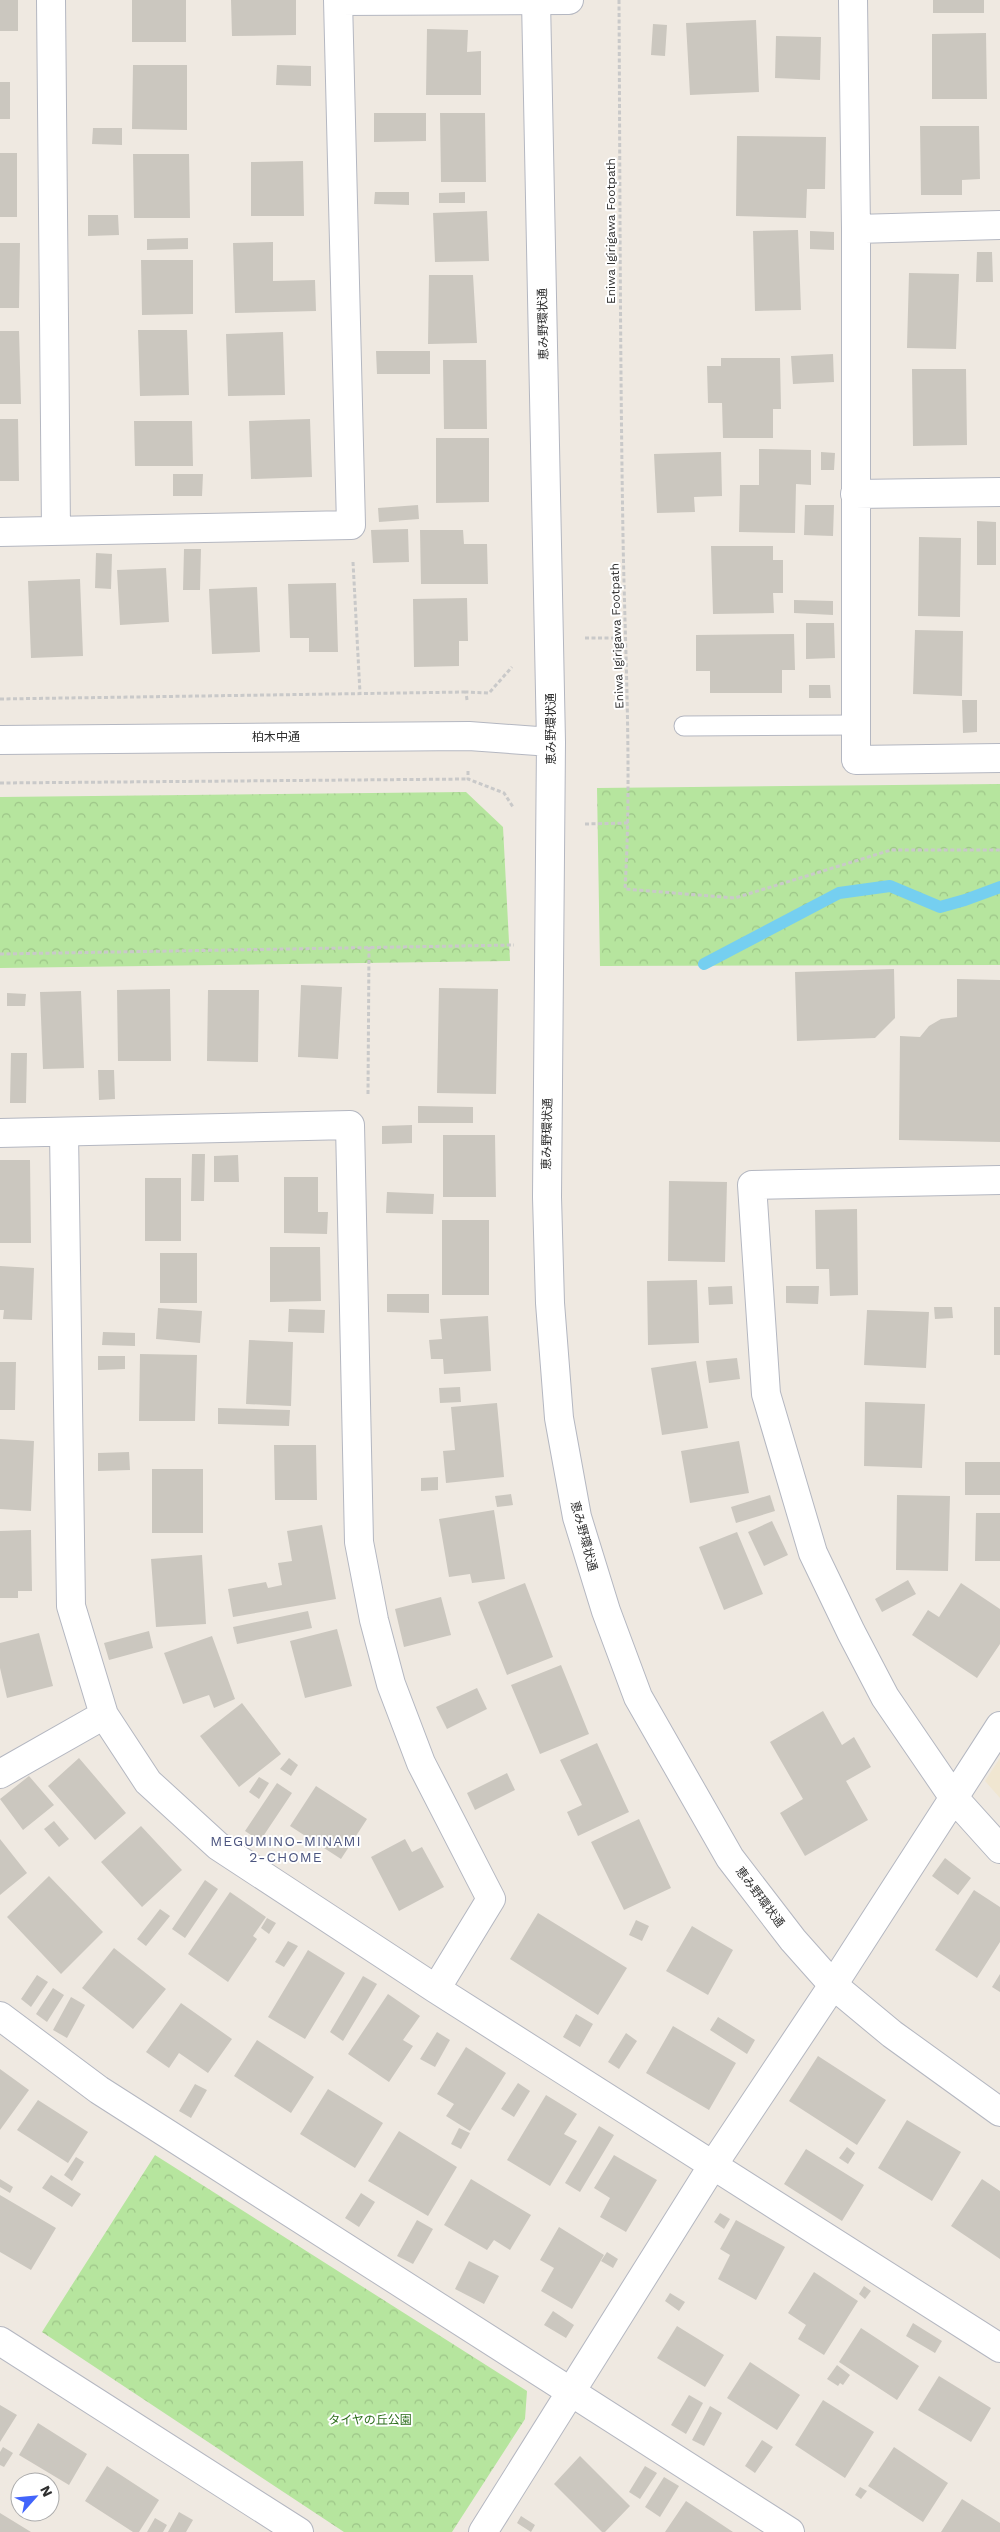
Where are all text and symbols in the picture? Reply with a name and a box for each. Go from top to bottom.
street label: Eniwa Igirigawa Footpath [604,158,618,304]
street label: 恵み野環状通 [535,288,551,360]
street label: Eniwa Igirigawa Footpath [607,563,627,709]
street label: 恵み野環状通 [544,693,558,765]
street label: 柏木中通 [252,730,300,744]
street label: 恵み野環状通 [539,1098,555,1170]
street label: 恵み野環状通 [568,1499,600,1573]
district label: MEGUMINO-MINAMI 2-CHOME [210,1833,362,1865]
street label: 恵み野環状通 [733,1864,787,1930]
park label: タイヤの丘公園 [328,2413,412,2427]
north arrow [10,2472,60,2522]
text: N [37,2483,56,2499]

